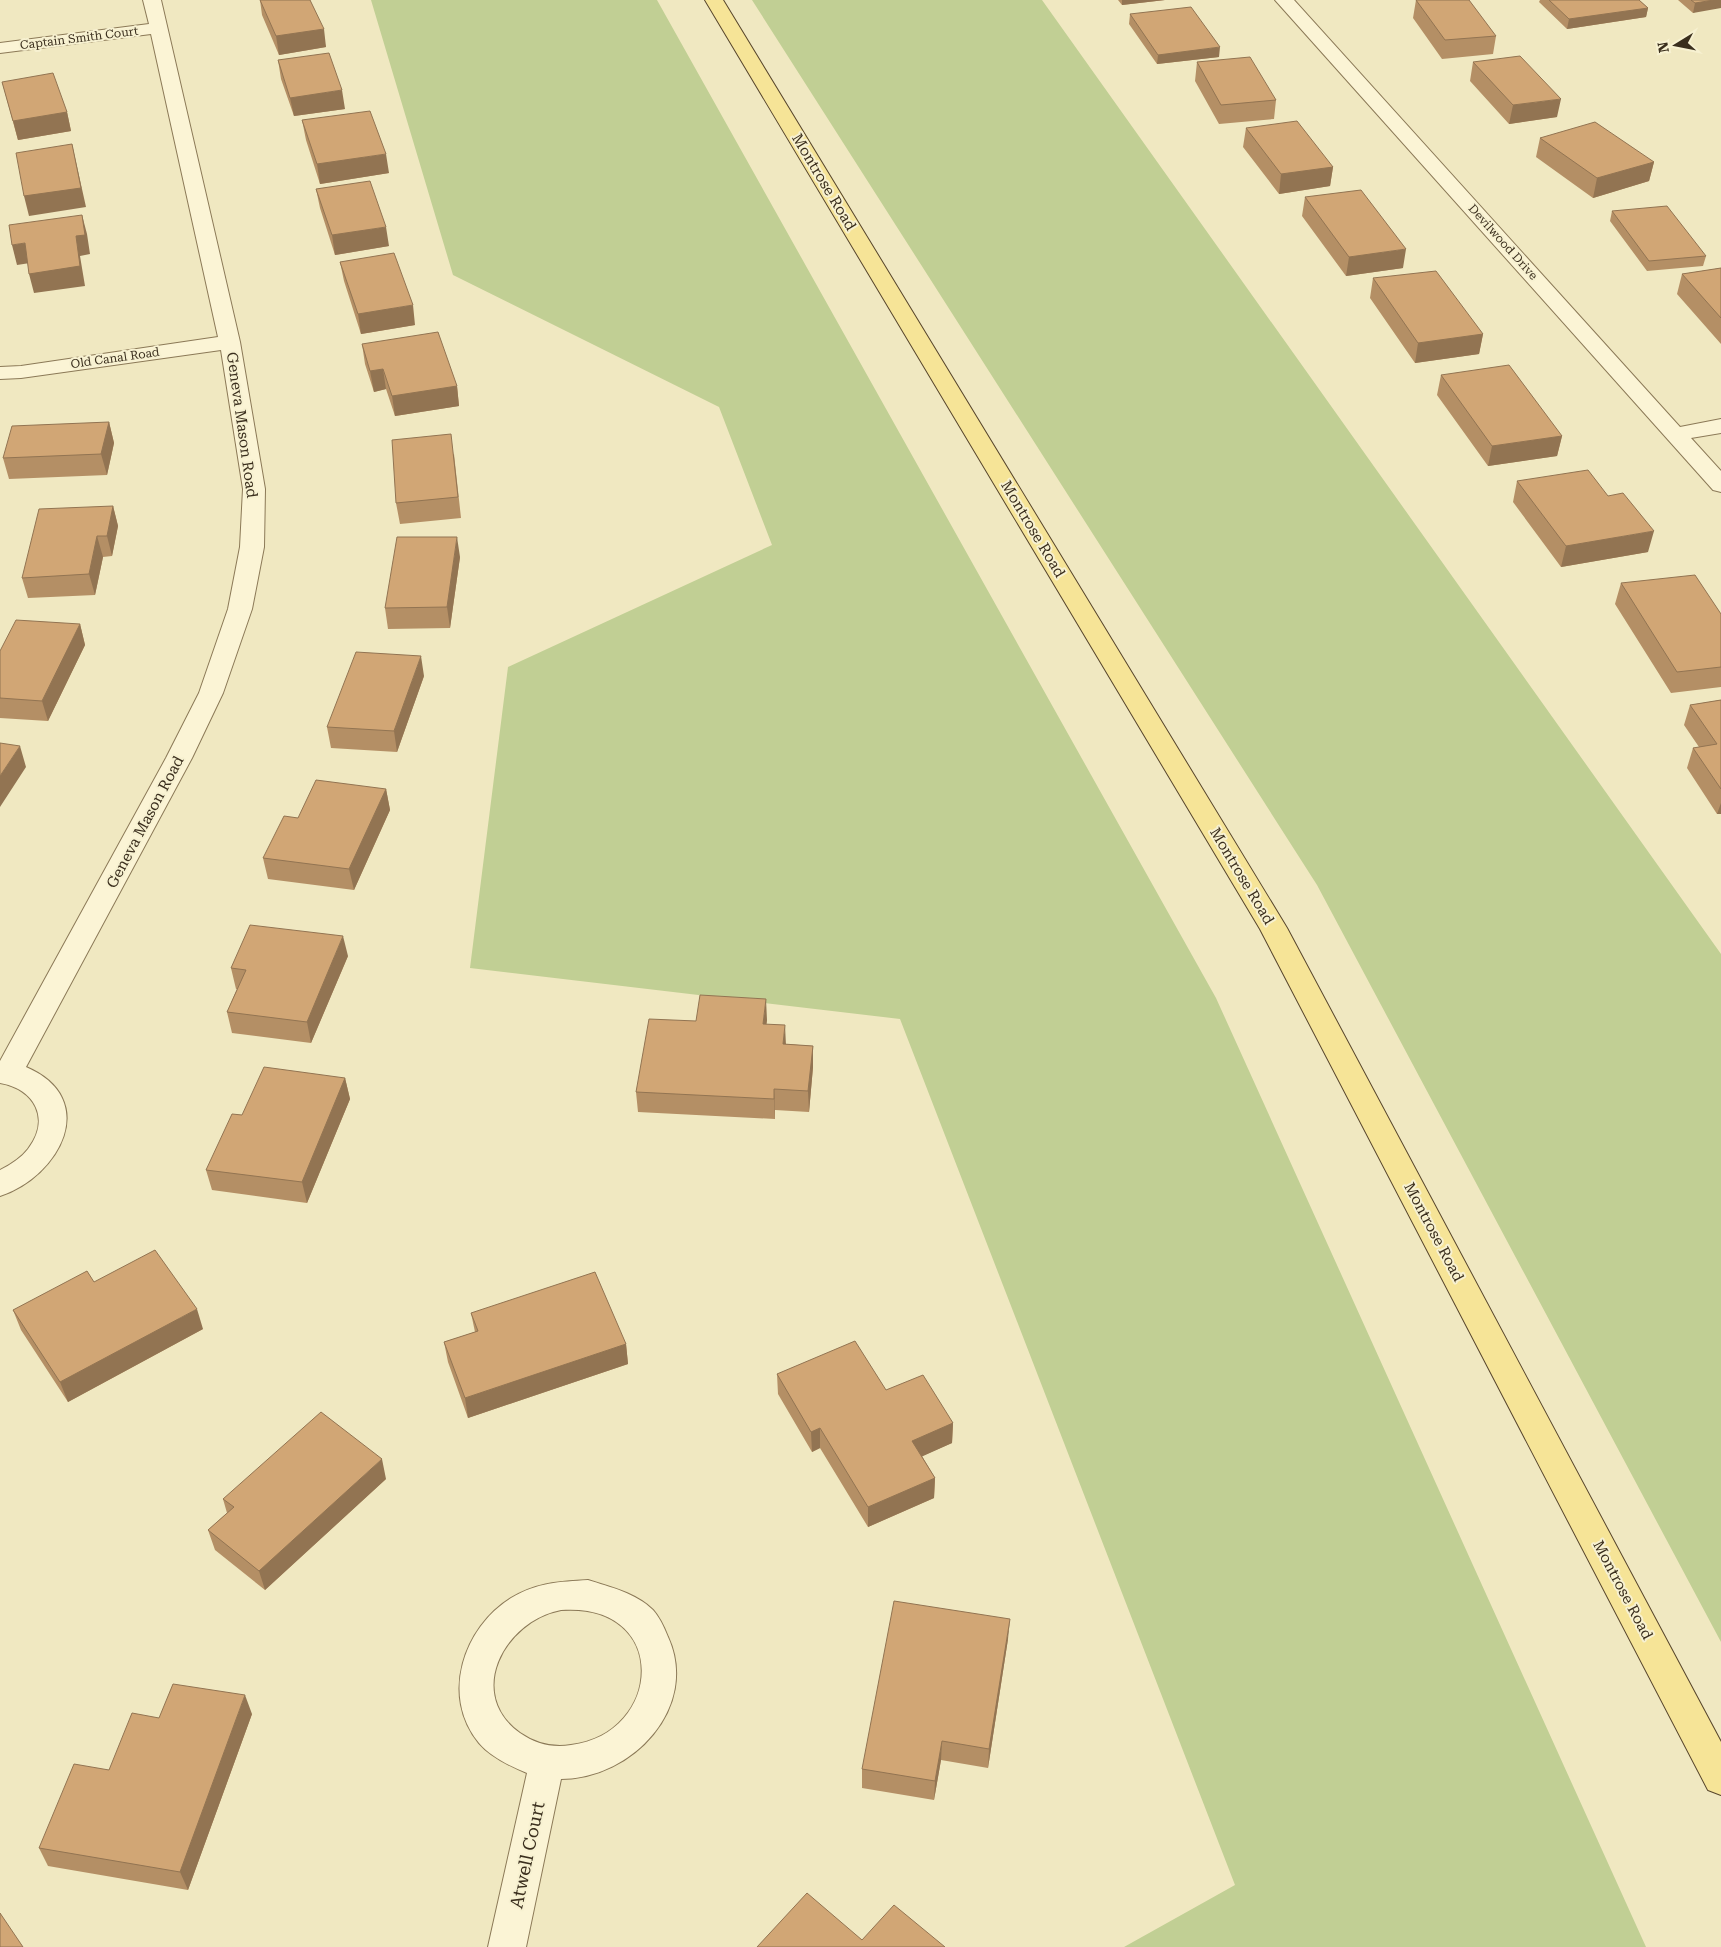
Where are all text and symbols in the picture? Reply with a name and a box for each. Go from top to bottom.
north arrow [1651,20,1701,70]
street label: Captain Smith Court [19,24,139,52]
text: N [1654,40,1672,54]
street label: Montrose Road [788,130,860,234]
street label: Devilwood Drive [1465,201,1541,283]
street label: Old Canal Road [70,345,161,371]
street label: Geneva Mason Road [223,351,261,499]
street label: Montrose Road [997,477,1069,581]
street label: Geneva Mason Road [103,752,188,891]
street label: Montrose Road [1206,824,1278,928]
street label: Montrose Road [1400,1179,1468,1285]
street label: Montrose Road [1589,1537,1657,1643]
street label: Atwell Court [505,1799,549,1910]

